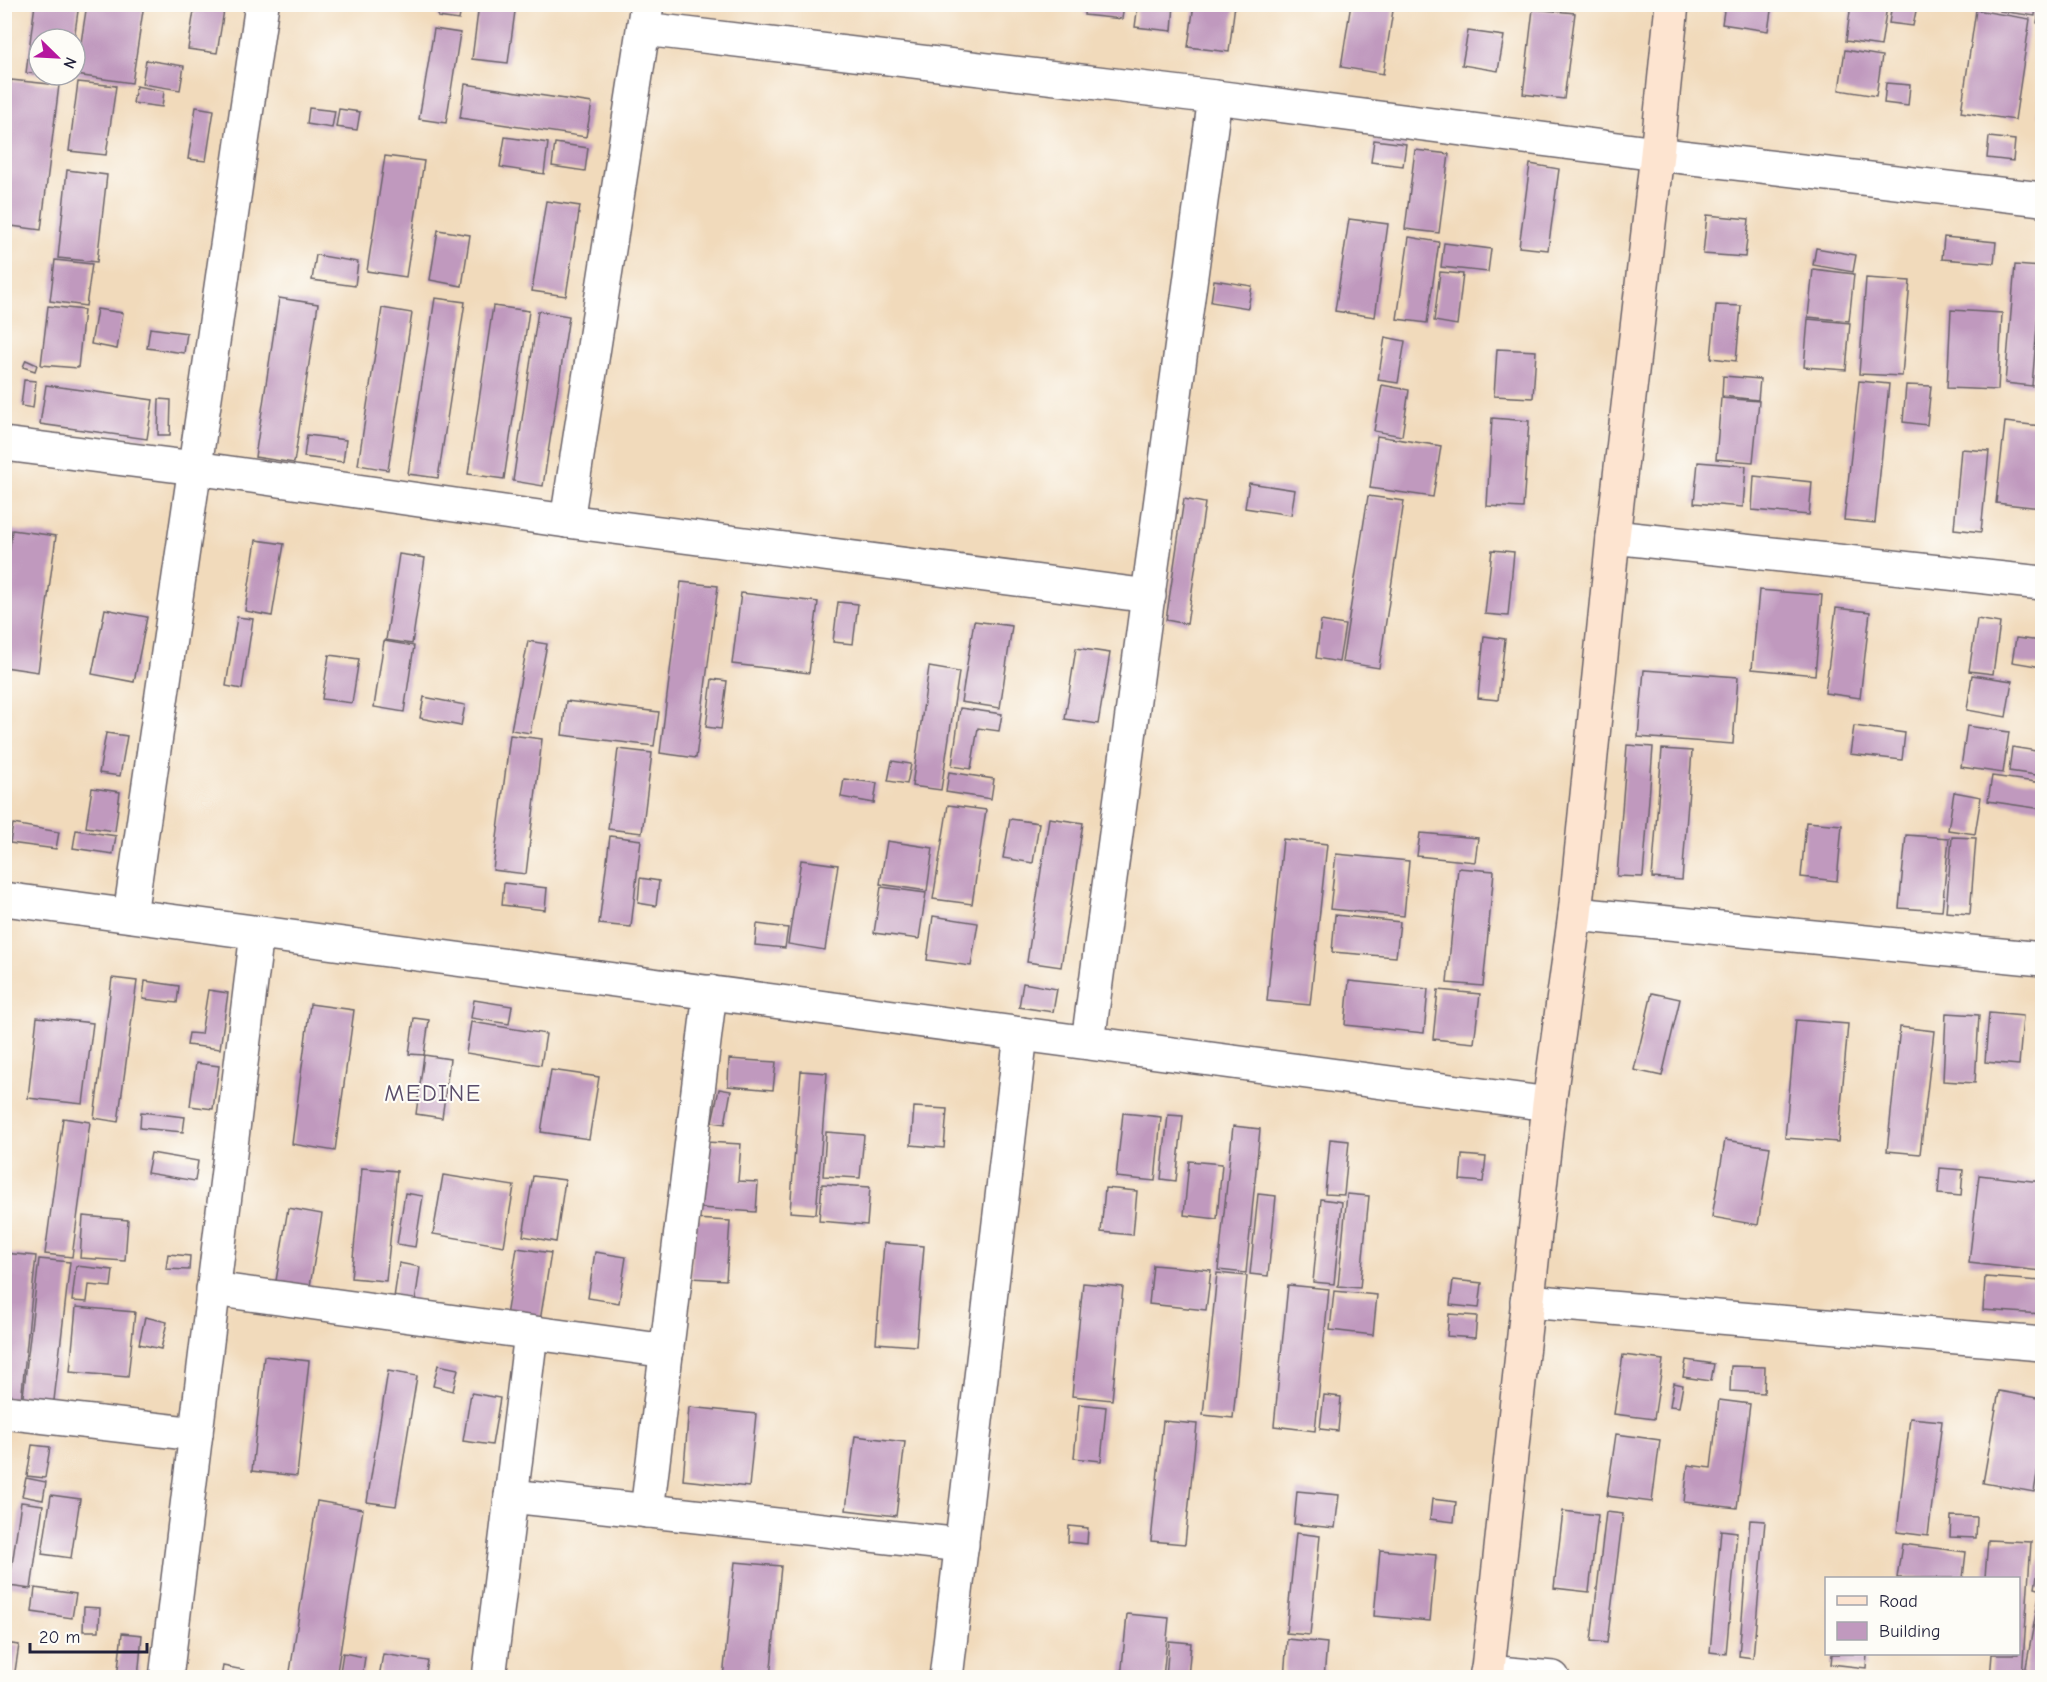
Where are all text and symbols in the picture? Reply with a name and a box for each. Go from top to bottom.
north arrow [27,27,87,87]
text: N [59,54,80,71]
district label: MEDINE [384,1079,482,1107]
legend [1825,1577,2020,1655]
text: Road [1879,1591,1918,1612]
scale bar [30,1616,147,1654]
text: Building [1879,1621,1941,1642]
text: 20 m [39,1627,80,1648]

